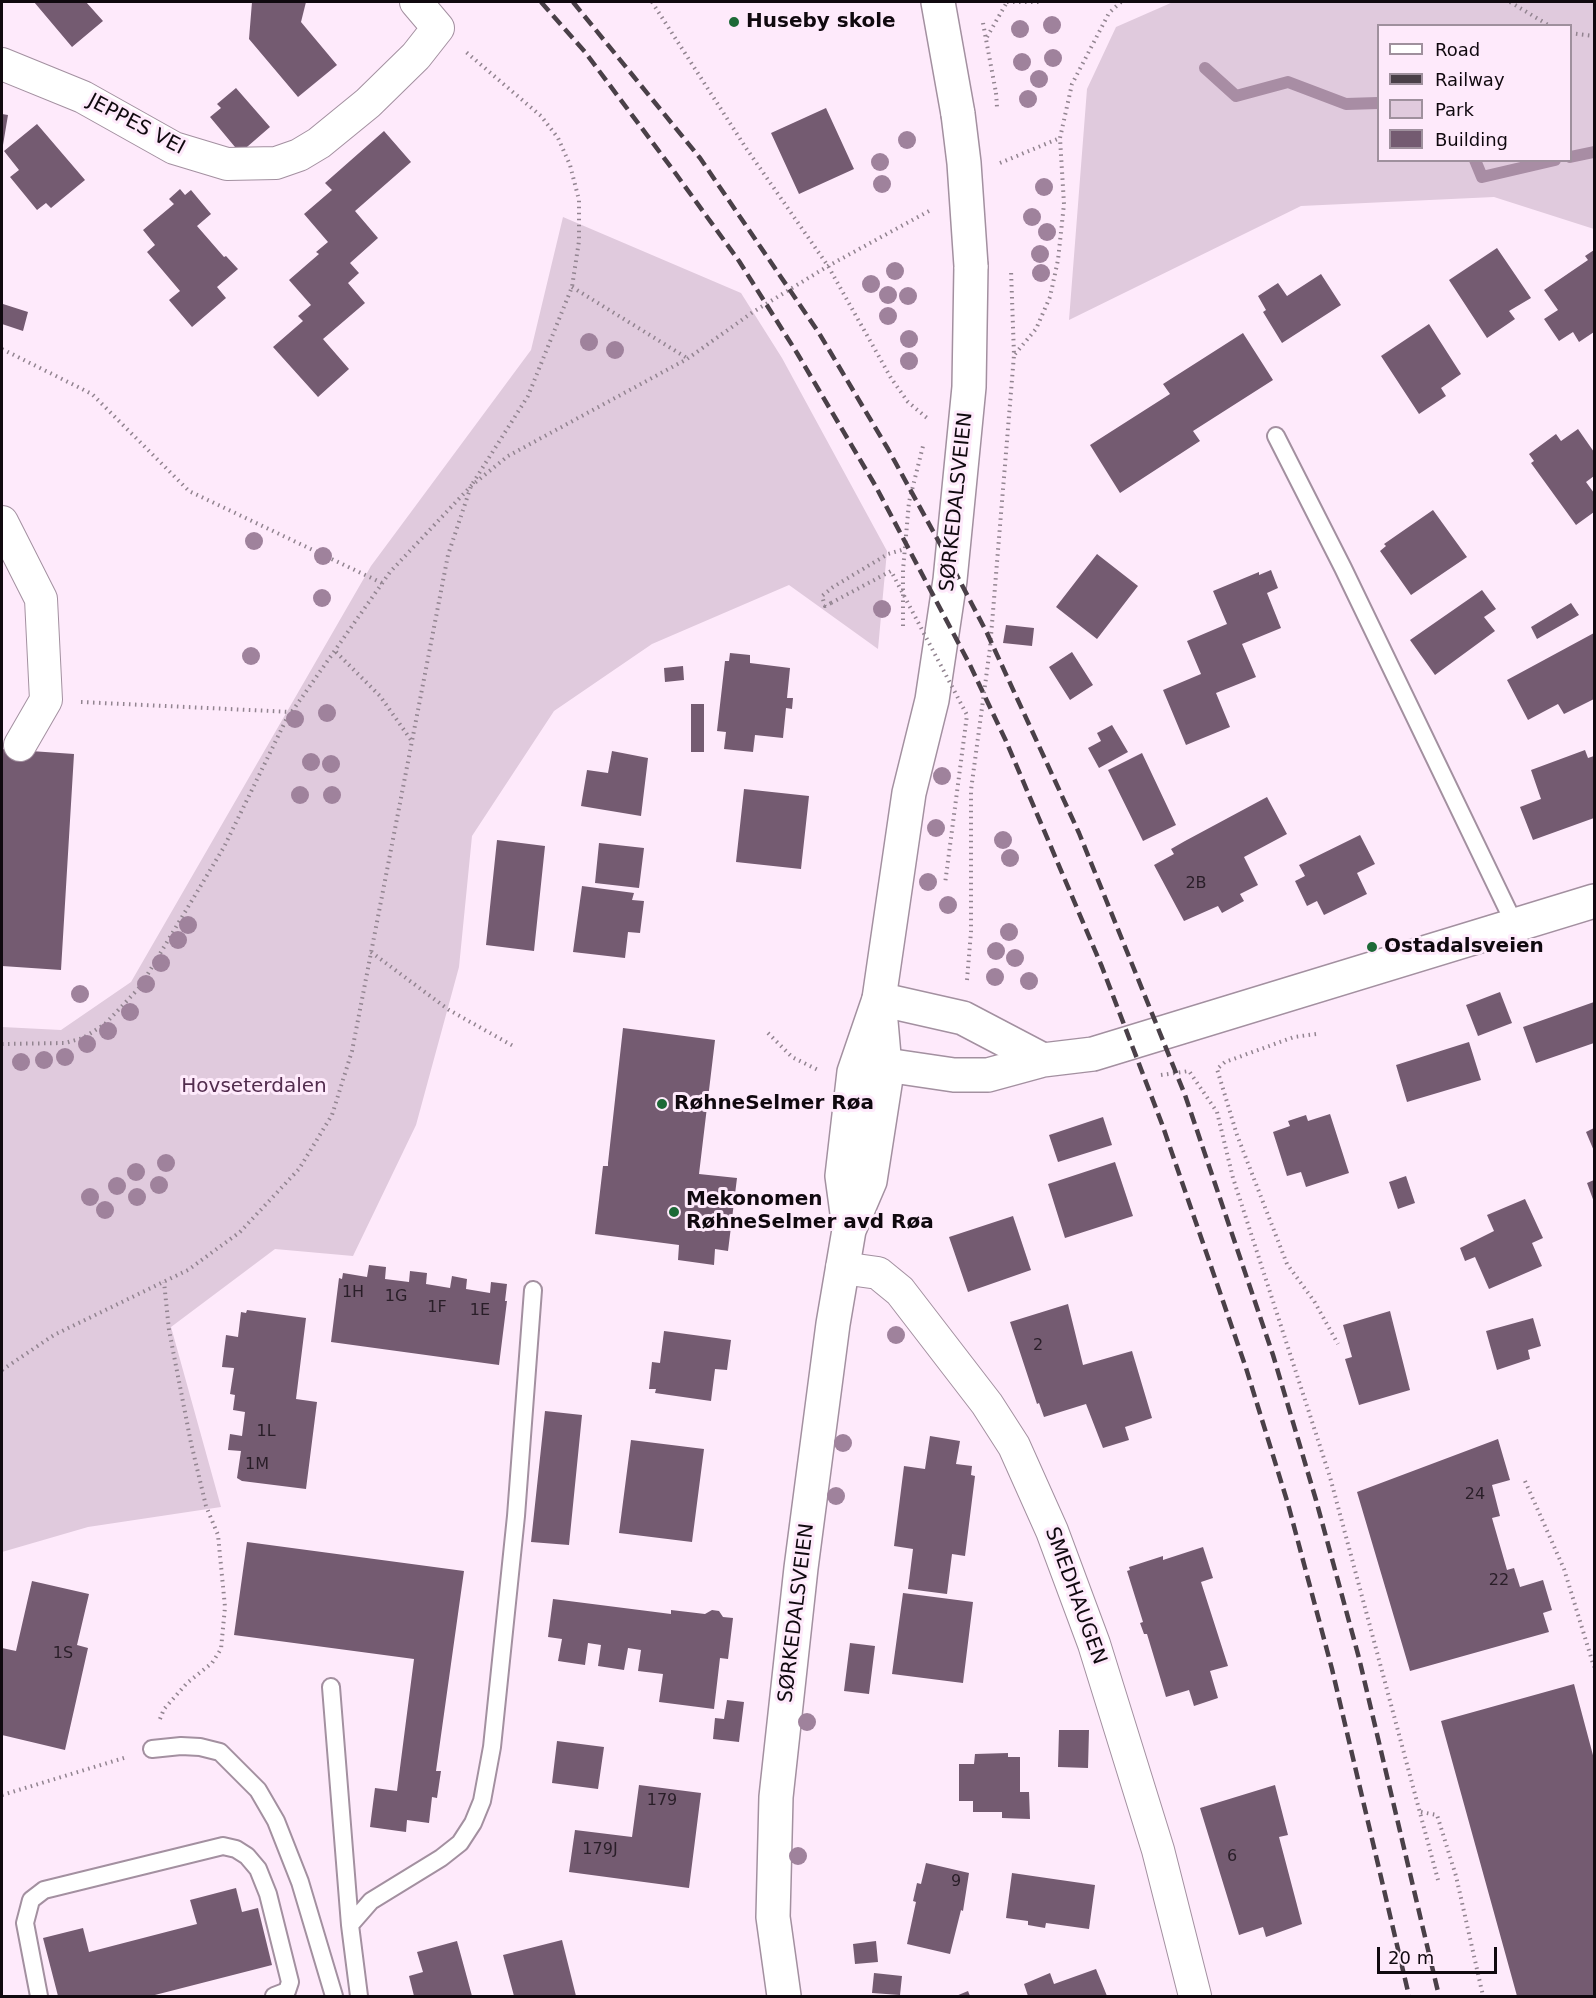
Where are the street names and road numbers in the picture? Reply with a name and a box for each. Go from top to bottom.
street label: JEPPES VEI [83,89,189,161]
street label: SØRKEDALSVEIEN [936,411,978,593]
street label: SØRKEDALSVEIEN [774,1522,820,1704]
street label: SMEDHAUGEN [1039,1524,1111,1668]

